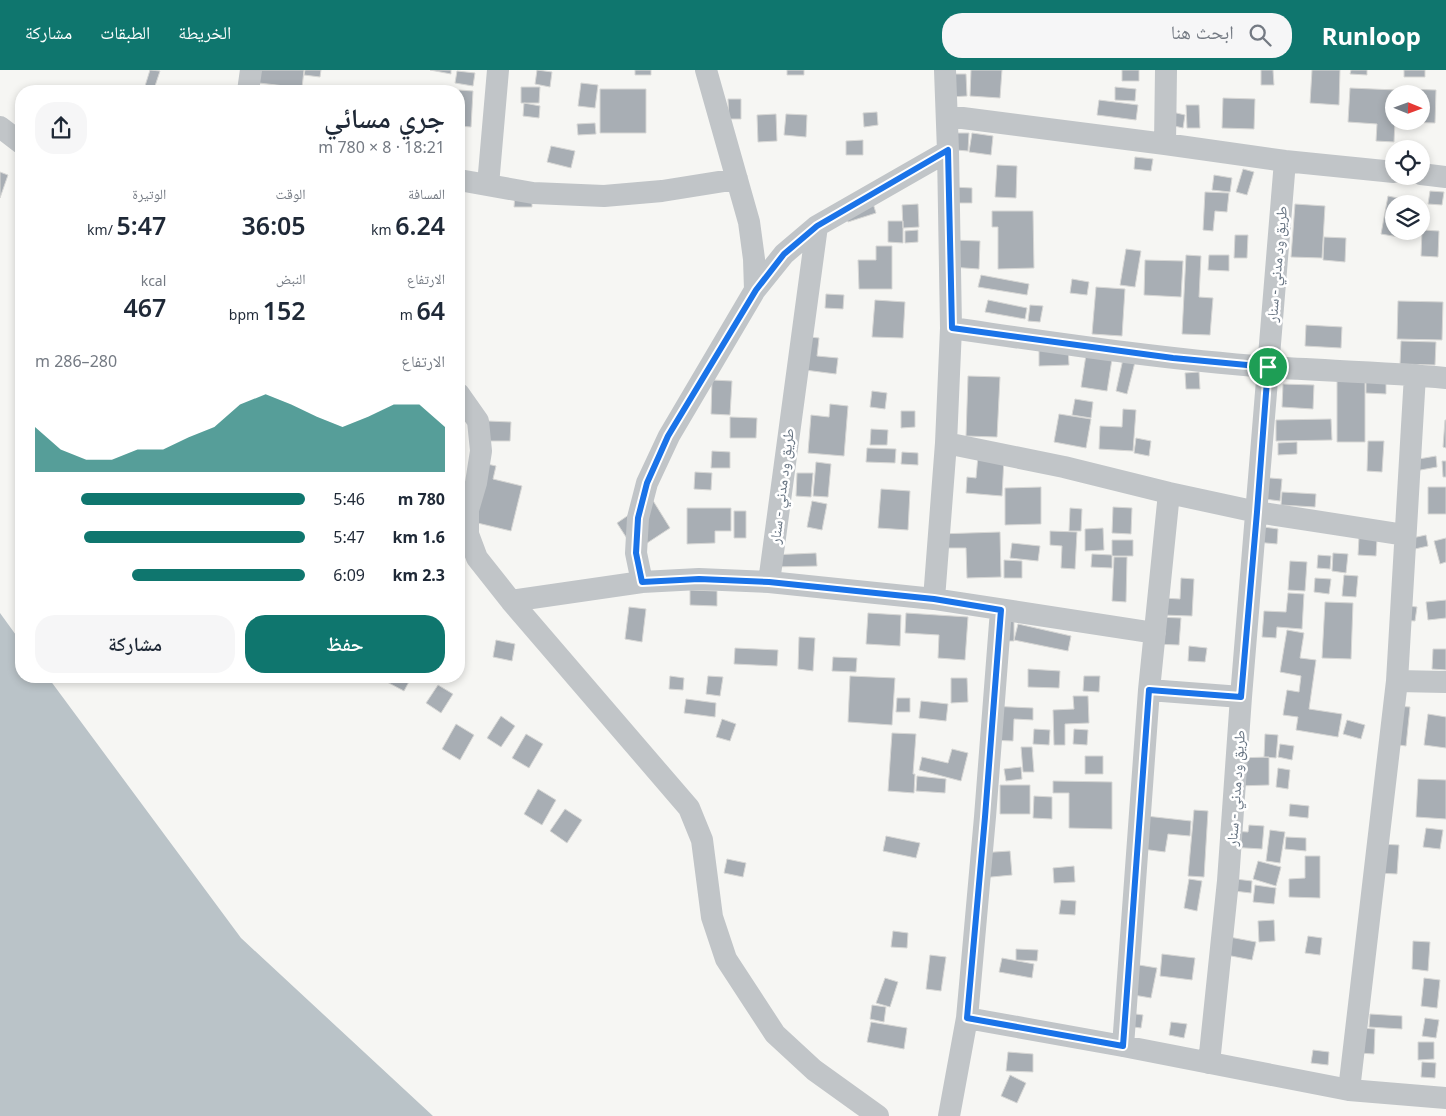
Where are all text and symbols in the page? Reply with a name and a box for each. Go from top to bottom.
search box [942,13,1292,58]
text: ابحث هنا [1171,19,1234,45]
text: Runloop [1322,19,1421,52]
text: مشاركة [25,20,72,44]
text: الطبقات [100,20,150,44]
text: الخريطة [178,20,231,44]
icon: search [1246,21,1274,49]
north arrow [1385,85,1430,130]
map controls [1385,85,1430,240]
text: جري مسائي [324,98,445,136]
button: share [35,102,87,154]
text: 18:21 · 8 × 780 m [318,136,445,158]
button: locate [1385,140,1430,185]
text: الوتيرة [132,184,166,203]
text: الوقت [276,184,306,203]
text: المسافة [408,184,445,203]
button: layers [1385,195,1430,240]
street label: طريق ود مدني - سنار [1261,205,1294,324]
text: 5:47 [117,208,166,242]
text: 36:05 [242,208,306,242]
text: 6.24 [395,208,445,242]
text: /km [87,220,117,239]
text: km [371,220,395,239]
text: النبض [276,269,306,288]
text: الارتفاع [407,269,445,288]
text: kcal [141,271,166,290]
text: 467 [123,290,166,324]
text: 152 [263,293,306,327]
text: 64 [416,293,445,327]
text: bpm [229,305,263,324]
text: m [400,305,416,324]
pin [1247,346,1289,388]
text: 280–286 m [35,350,117,372]
text: الارتفاع [401,350,445,372]
icon: arrive [1254,353,1282,381]
street label: طريق ود مدني - سنار [764,427,801,546]
text: 5:46 [333,488,365,510]
text: 780 m [398,488,445,510]
text: 5:47 [333,526,365,548]
text: 1.6 km [392,526,445,548]
text: 6:09 [333,564,365,586]
text: 2.3 km [392,564,445,586]
button: مشاركة [35,615,235,673]
button: حفظ [245,615,445,673]
street label: طريق ود مدني - سنار [1221,729,1252,848]

